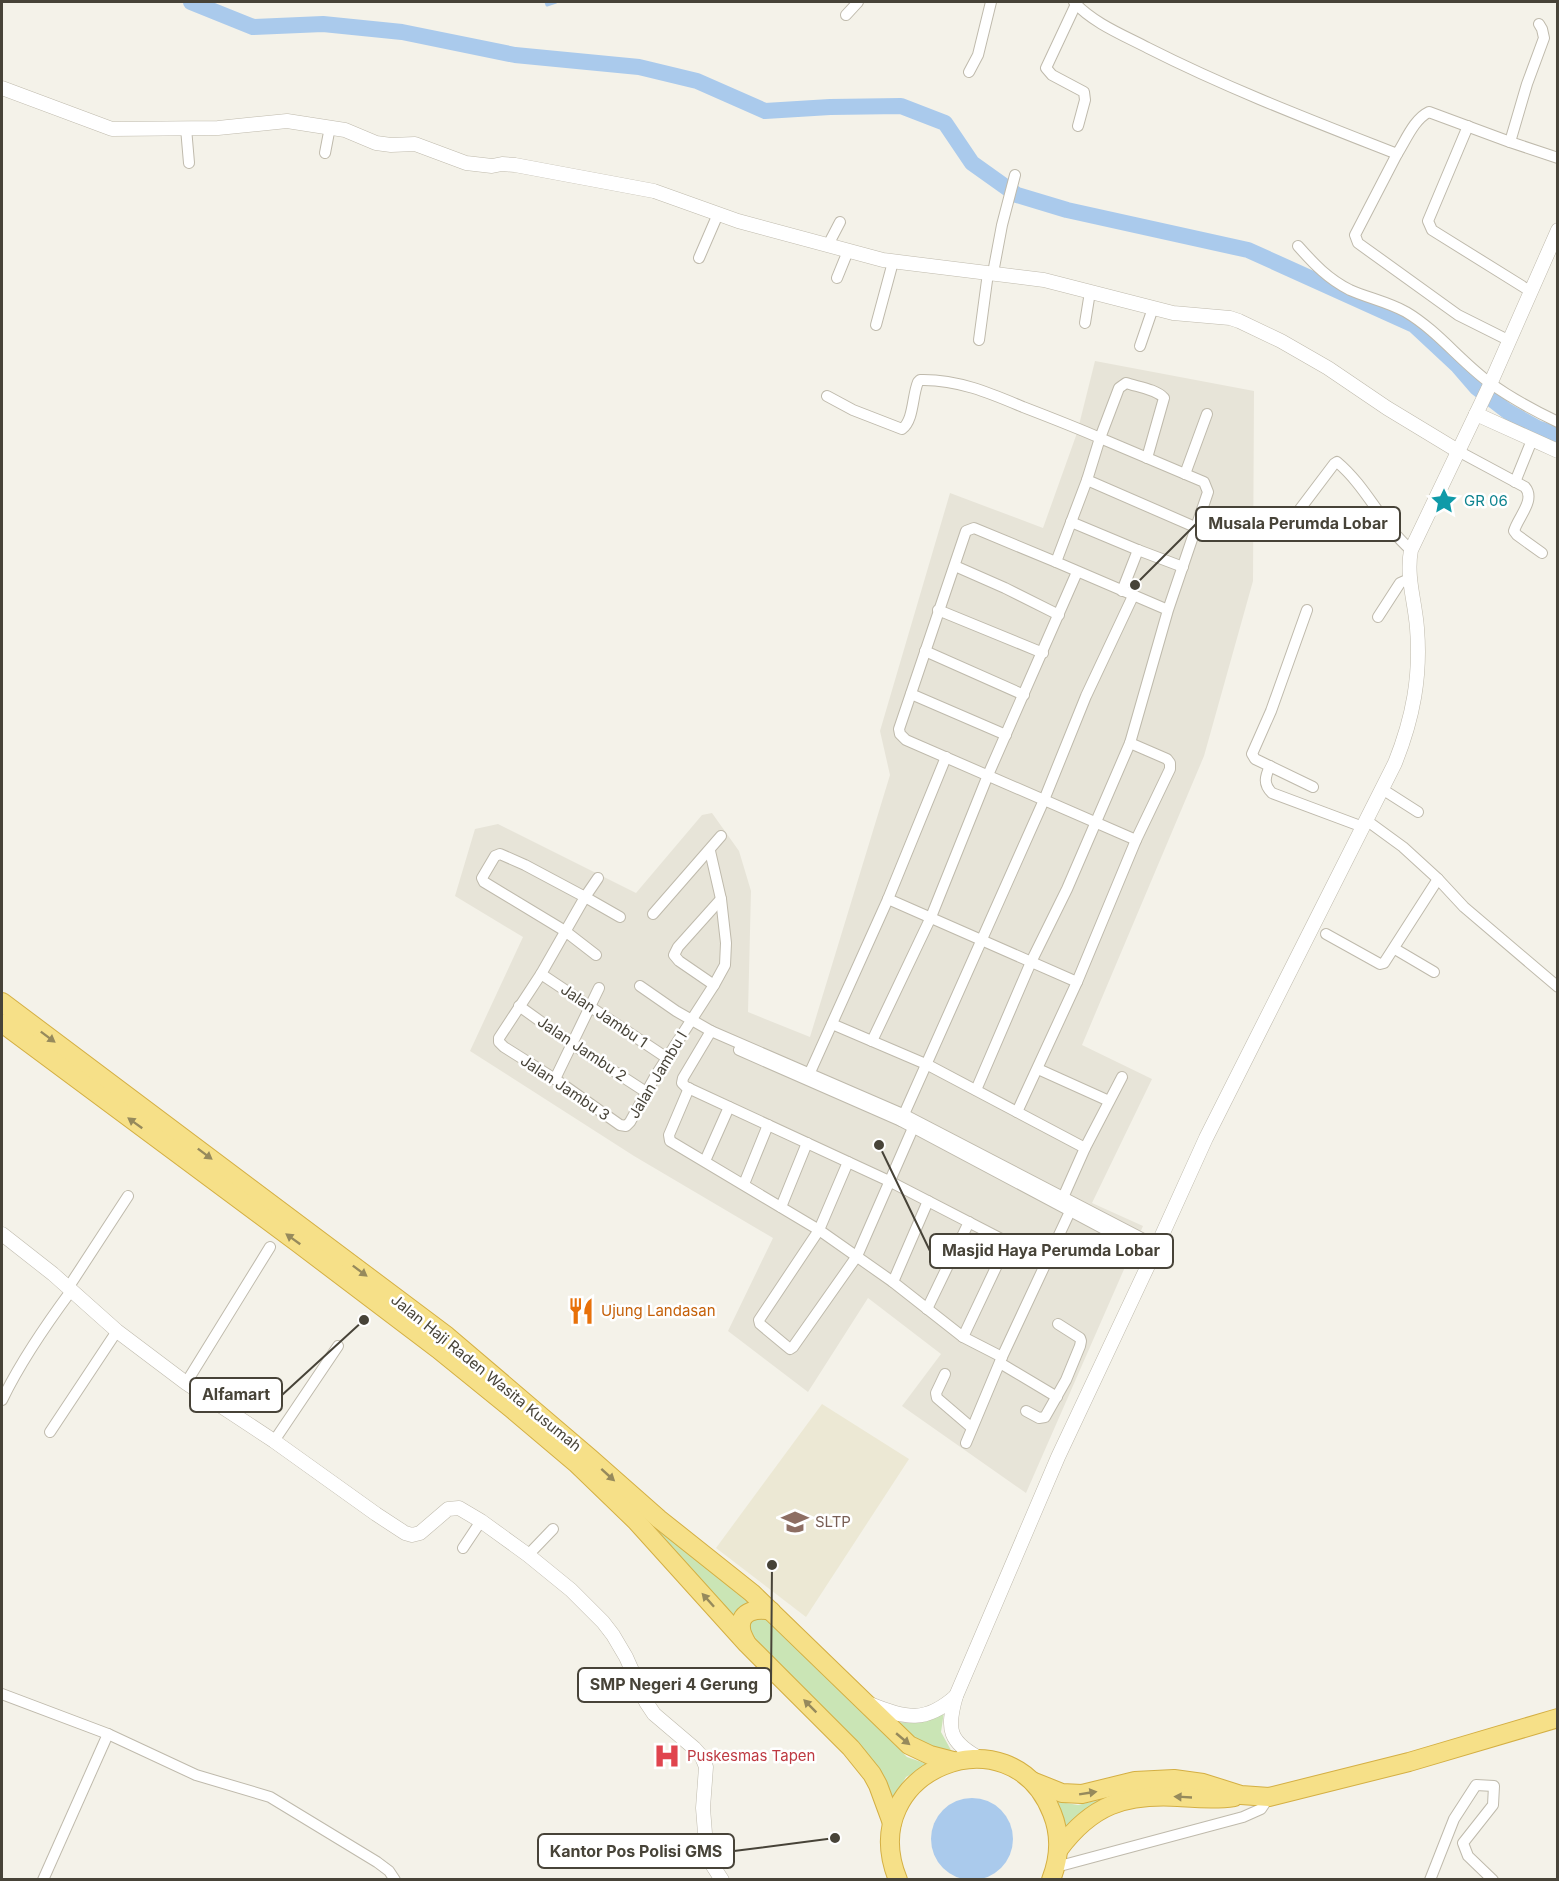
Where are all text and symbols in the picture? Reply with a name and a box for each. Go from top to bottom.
place icon: GR 06 [1429,486,1459,516]
place label: GR 06 [1464,491,1508,510]
callout: Musala Perumda Lobar [1196,507,1400,541]
text: Musala Perumda Lobar [1208,513,1388,533]
street label: Jalan Jambu 1 [557,980,651,1052]
street label: Jalan Jambu 2 [534,1012,631,1085]
street label: Jalan Jambu I [624,1028,691,1122]
one-way arrow [40,1031,56,1043]
street label: Jalan Jambu 3 [517,1051,614,1124]
one-way arrow [128,1117,144,1129]
one-way arrow [197,1147,212,1159]
one-way arrow [285,1233,300,1245]
callout: Masjid Haya Perumda Lobar [930,1234,1173,1268]
text: Masjid Haya Perumda Lobar [942,1240,1161,1260]
one-way arrow [352,1265,368,1277]
street label: Jalan Haji Raden Wasita Kusumah [387,1290,585,1455]
restaurant icon: Ujung Landasan [566,1296,596,1326]
place label: Ujung Landasan [601,1301,716,1320]
callout: Alfamart [190,1378,282,1412]
text: Alfamart [202,1384,270,1404]
one-way arrow [601,1468,616,1482]
school or university icon: SLTP [780,1507,810,1537]
place label: SLTP [815,1512,851,1531]
one-way arrow [701,1593,715,1608]
callout: SMP Negeri 4 Gerung [578,1668,771,1702]
text: SMP Negeri 4 Gerung [590,1674,758,1694]
one-way arrow [803,1700,817,1714]
one-way arrow [895,1732,910,1745]
hospital icon: Puskesmas Tapen [652,1741,682,1771]
place label: Puskesmas Tapen [687,1746,815,1765]
one-way arrow [1079,1788,1098,1797]
one-way arrow [1174,1793,1193,1802]
callout: Kantor Pos Polisi GMS [538,1834,734,1868]
text: Kantor Pos Polisi GMS [550,1841,722,1861]

